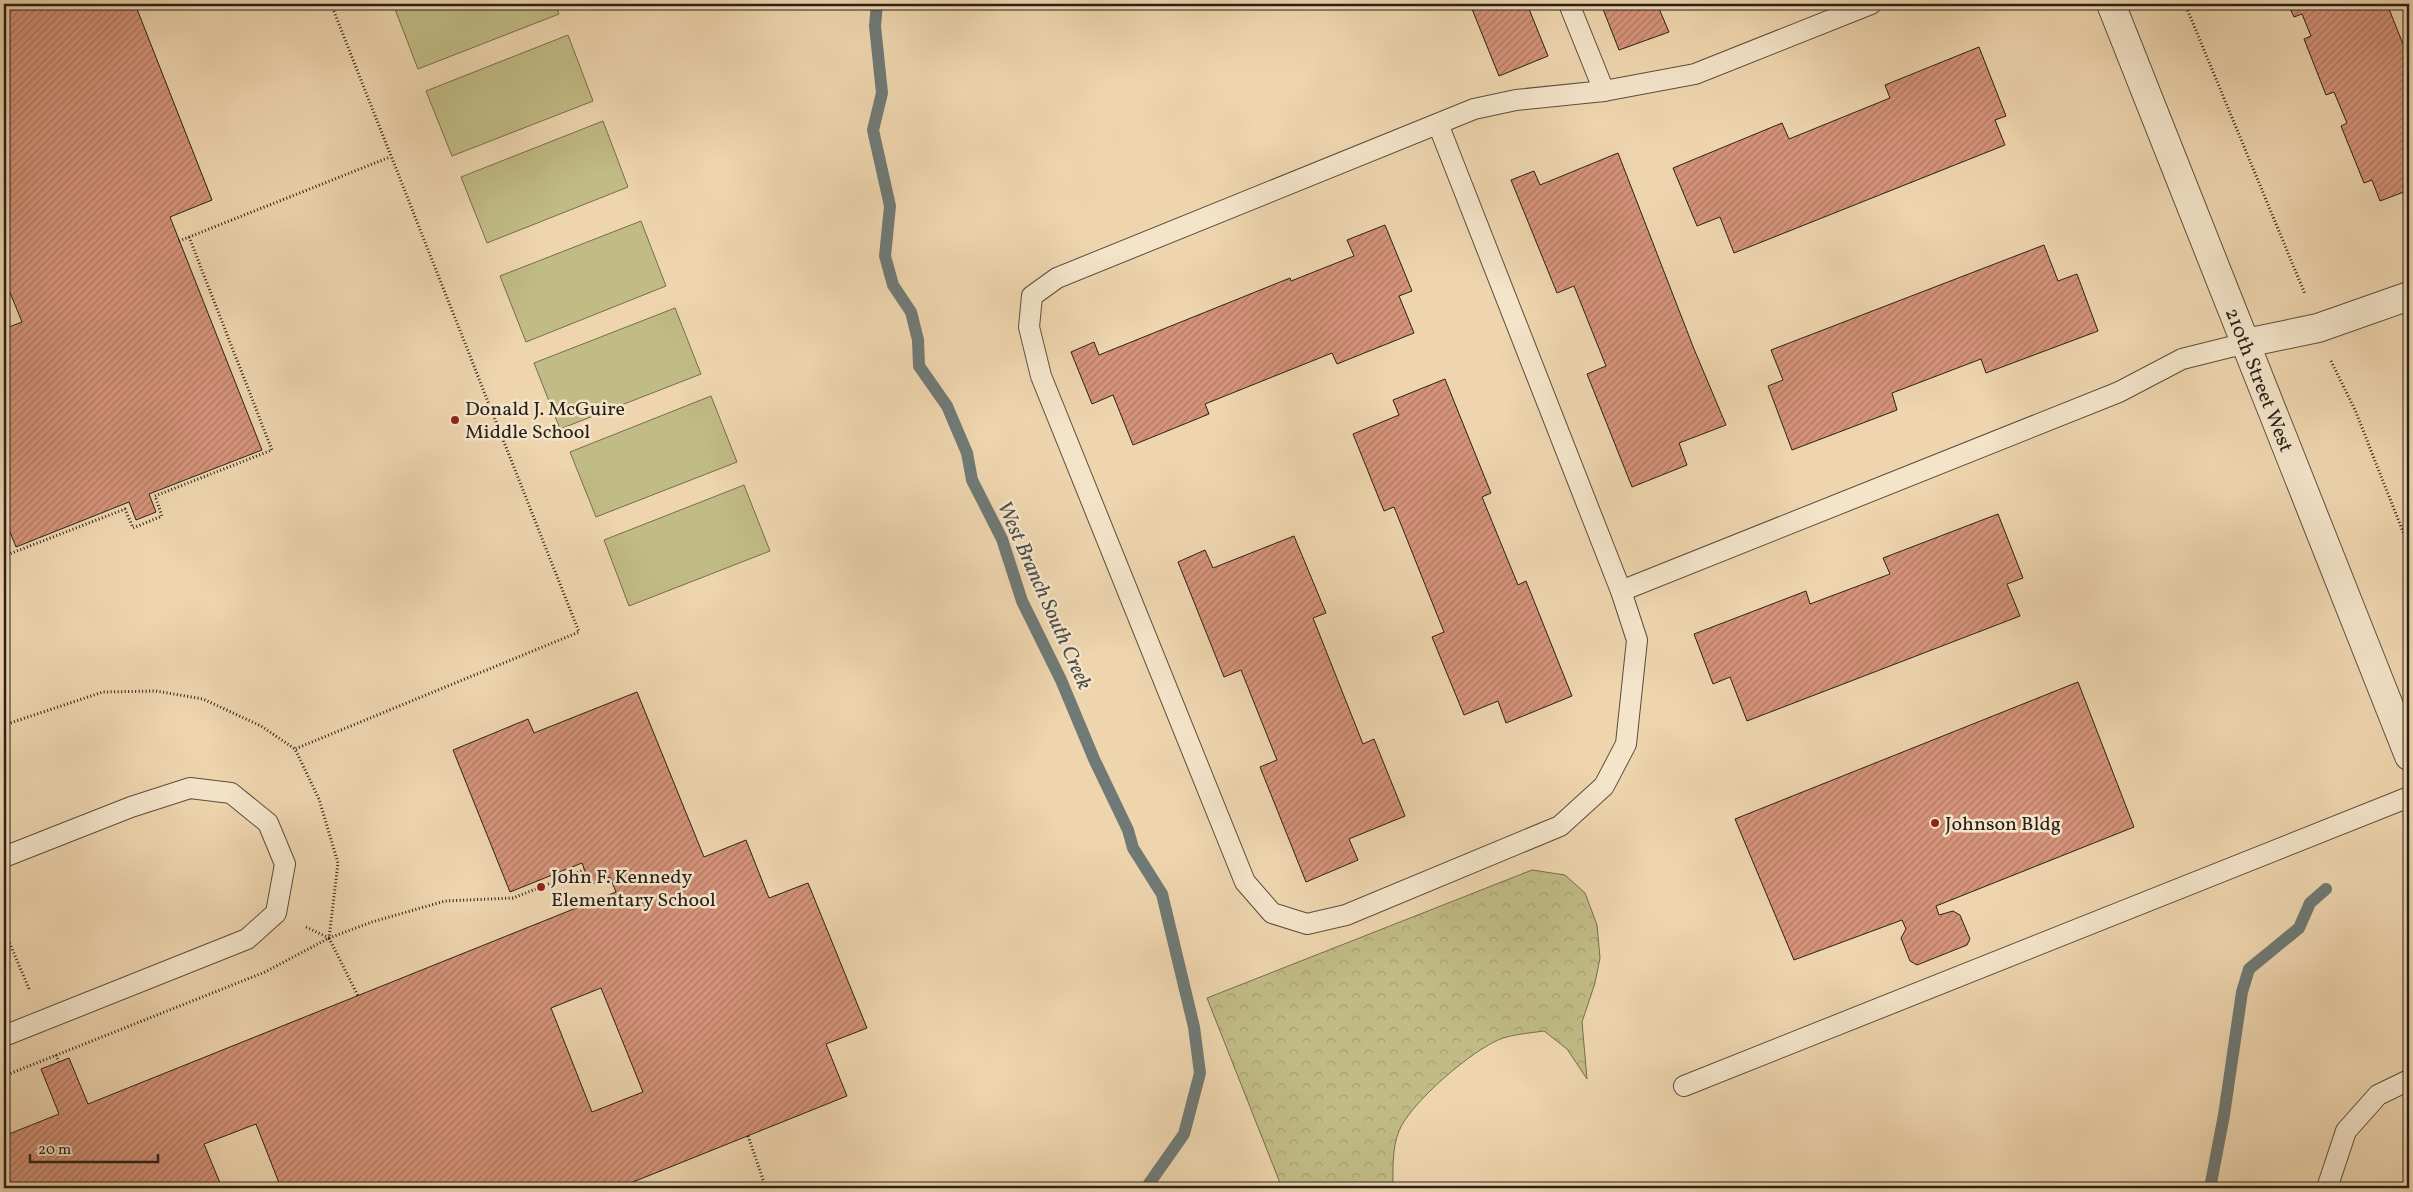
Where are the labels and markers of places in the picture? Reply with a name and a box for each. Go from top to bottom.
place label: Donald J. McGuire Middle School [465,396,625,447]
marker: Donald J. McGuire Middle School [449,414,461,426]
place label: Johnson Bldg [1945,811,2061,839]
marker: Johnson Bldg [1929,817,1941,829]
place label: John F. Kennedy Elementary School [551,864,716,915]
marker: John F. Kennedy Elementary School [535,881,547,893]

